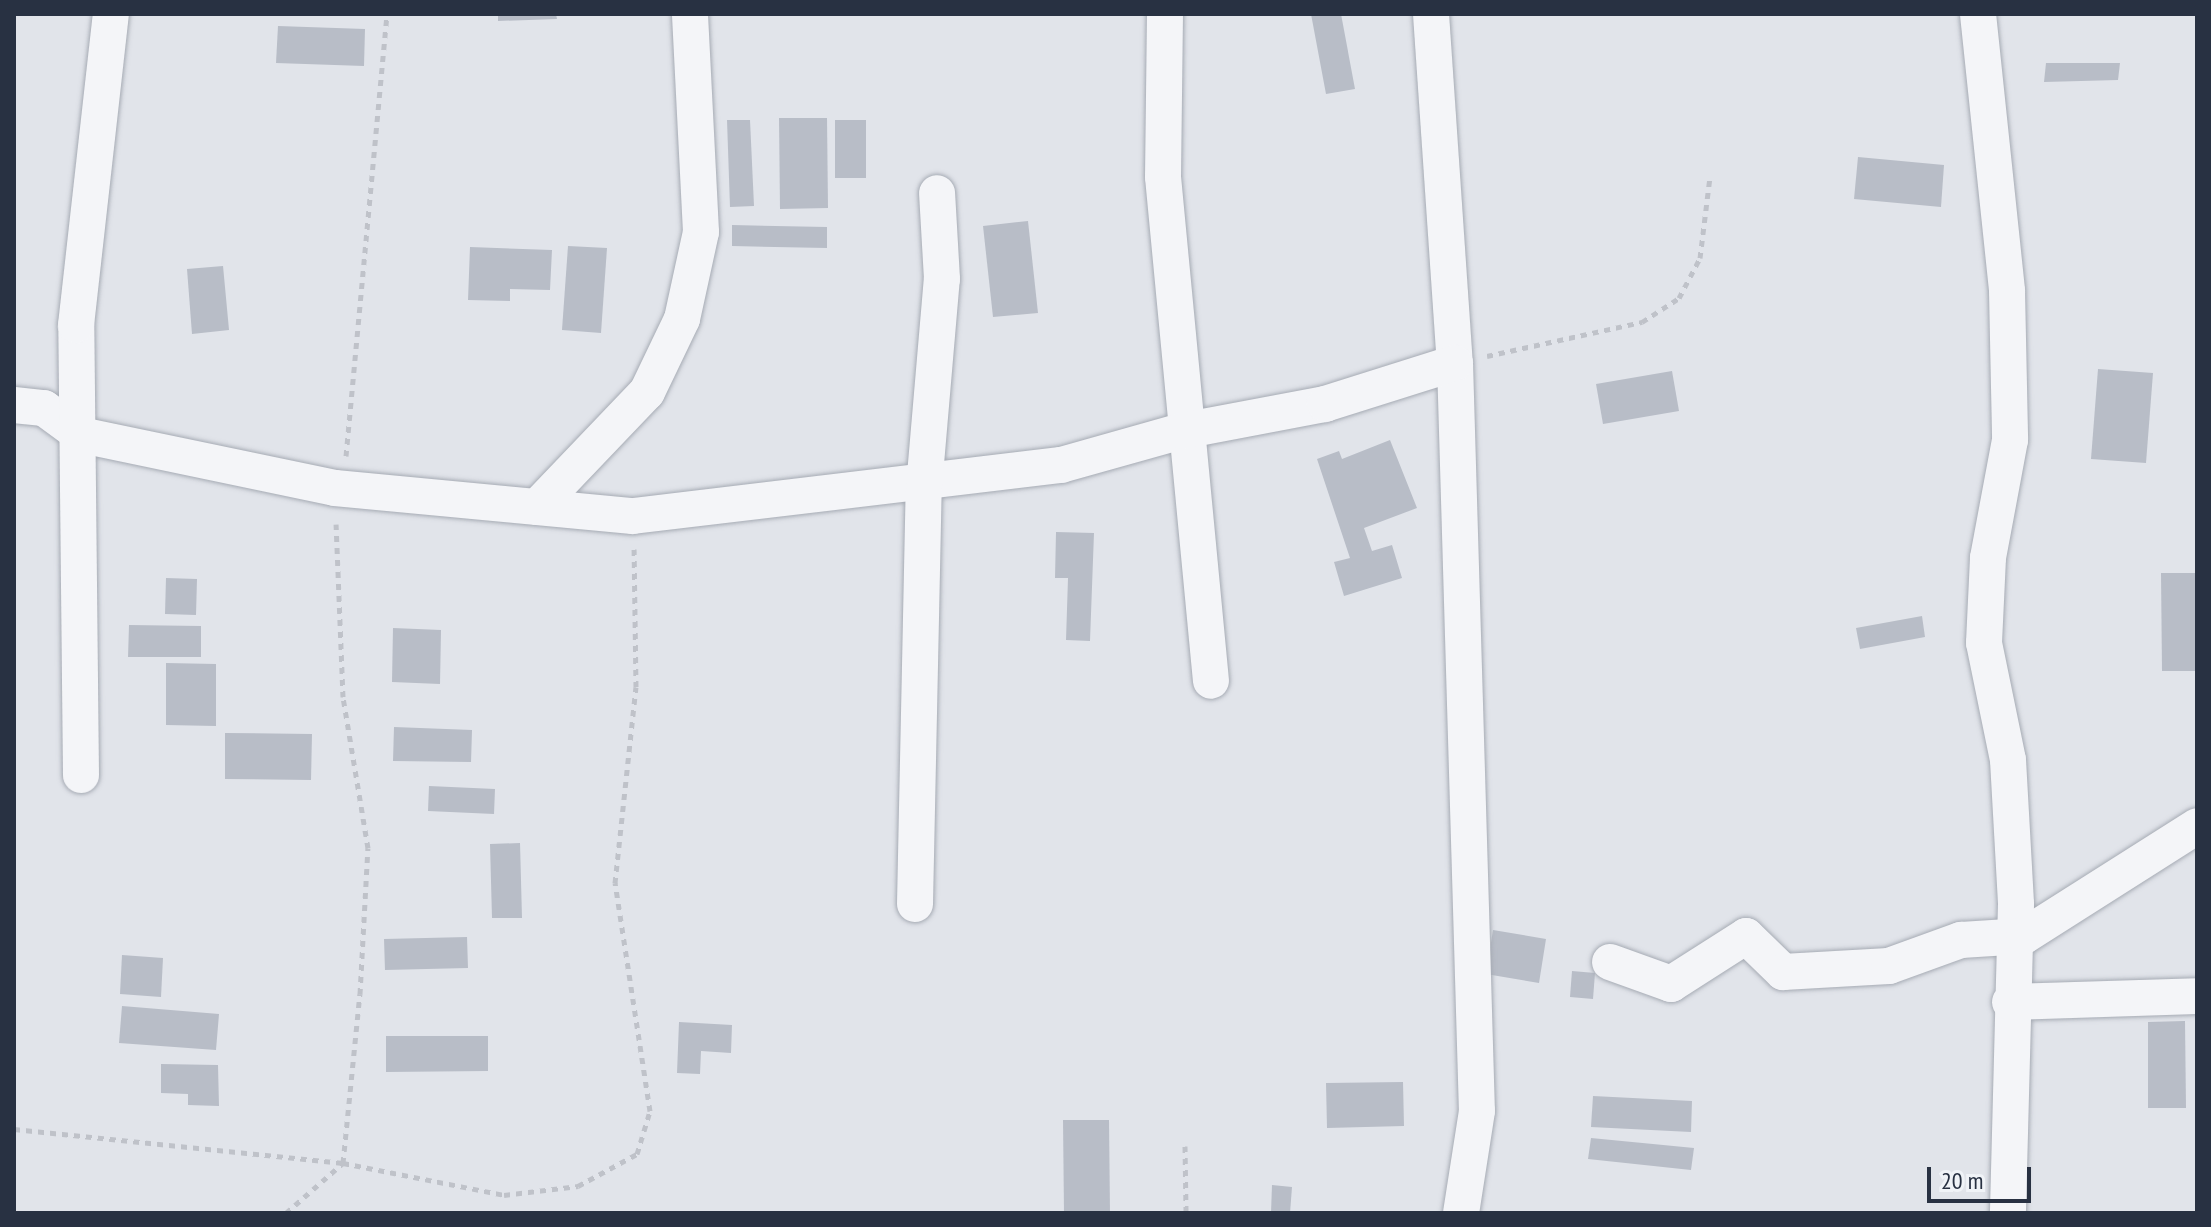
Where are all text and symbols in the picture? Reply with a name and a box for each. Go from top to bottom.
scale bar [1931,1151,2035,1201]
text: 20 m [1941,1165,1983,1196]

